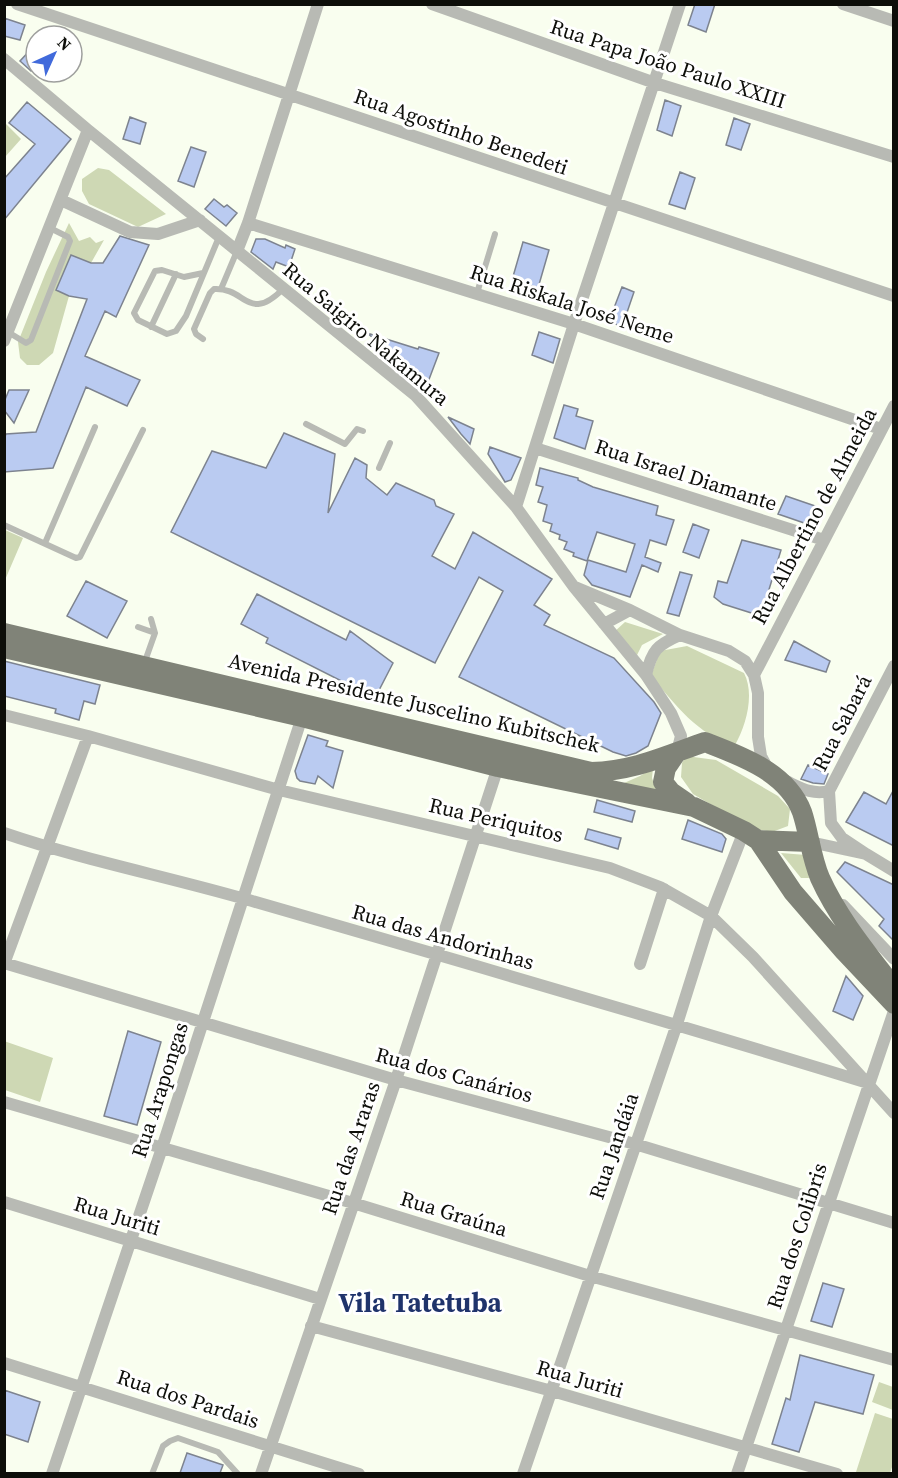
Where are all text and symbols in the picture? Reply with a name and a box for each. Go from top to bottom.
street label: Rua Papa João Paulo XXIII [547,12,790,115]
north arrow [24,24,84,84]
text: N [53,31,77,56]
street label: Rua Agostinho Benedeti [350,81,572,182]
street label: Rua Saigiro Nakamura [277,255,456,412]
street label: Rua Riskala José Neme [466,257,678,350]
street label: Rua Albertino de Almeida [744,402,883,629]
street label: Rua Israel Diamante [591,431,781,518]
street label: Avenida Presidente Juscelino Kubitschek [226,646,603,760]
street label: Rua Sabará [805,669,878,776]
street label: Rua Periquitos [426,790,566,849]
street label: Rua das Andorinhas [349,897,538,976]
street label: Rua Arapongas [124,1018,195,1161]
street label: Rua dos Canários [372,1040,536,1109]
street label: Rua das Araras [314,1077,387,1218]
street label: Rua Jandáia [582,1088,645,1203]
street label: Rua dos Colibris [759,1159,834,1313]
street label: Rua Graúna [397,1183,512,1244]
street label: Rua Juriti [70,1189,164,1242]
district label: Vila Tatetuba [338,1284,503,1321]
street label: Rua Juriti [533,1352,627,1405]
street label: Rua dos Pardais [113,1362,263,1435]

